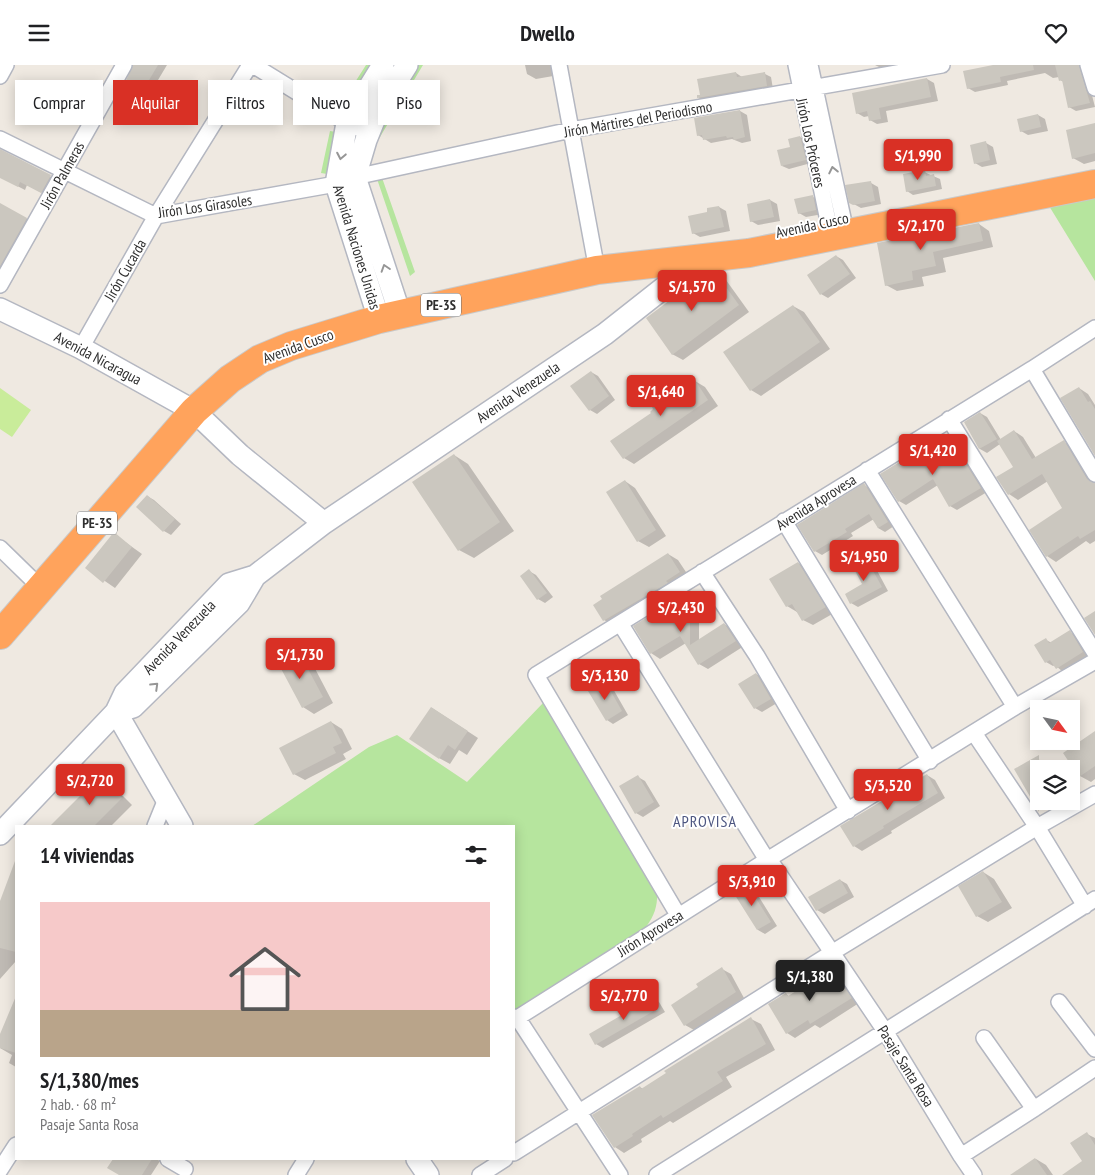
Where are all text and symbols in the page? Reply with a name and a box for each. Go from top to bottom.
icon: menu [25,19,53,47]
text: Dwello [520,19,575,47]
icon: heart [1042,19,1070,47]
chip: Comprar [15,80,103,125]
chip: Alquilar [113,80,198,125]
chip: Filtros [208,80,283,125]
chip: Nuevo [293,80,368,125]
chip: Piso [378,80,440,125]
street label: Jirón Los Próceres [792,95,830,190]
street label: Jirón Mártires del Periodismo [562,97,714,142]
street label: Jirón Palmeras [35,138,88,213]
pin: S/1,990 [872,139,964,181]
text: S/1,990 [895,145,941,165]
one-way arrow [336,151,347,160]
one-way arrow [828,166,839,175]
street label: Avenida Naciones Unidas [329,182,385,312]
street label: Jirón Los Girasoles [156,190,253,222]
street label: Avenida Cusco [774,208,850,242]
pin: S/2,170 [875,209,967,251]
text: S/2,170 [898,215,944,235]
street label: Jirón Cucarda [99,236,150,305]
one-way arrow [381,264,391,273]
pin: S/1,570 [646,269,738,312]
text: S/1,570 [669,276,715,296]
road number: PE-3S [421,293,461,317]
street label: Avenida Cusco [260,324,336,368]
street label: Avenida Nicaragua [51,327,145,389]
street label: Avenida Venezuela [473,357,563,427]
pin: S/1,640 [615,375,707,417]
text: S/1,640 [638,381,684,401]
pin: S/1,420 [887,433,979,476]
text: S/1,420 [910,440,956,460]
street label: Avenida Aprovesa [772,470,860,534]
road number: PE-3S [77,511,117,534]
pin: S/1,950 [818,539,910,582]
text: S/1,950 [841,546,887,566]
pin: S/2,430 [635,591,727,633]
street label: Avenida Venezuela [139,596,219,678]
text: S/2,430 [658,597,704,617]
pin: S/1,730 [254,637,346,680]
text: S/1,730 [277,644,323,664]
pin: S/3,130 [559,659,651,701]
text: S/3,130 [582,665,628,685]
one-way arrow [149,683,158,692]
north arrow [1030,700,1080,750]
map controls [1030,700,1080,810]
button: layers [1030,760,1080,810]
pin: S/2,720 [44,763,136,806]
pin: S/3,520 [842,769,934,811]
text: S/2,720 [67,770,113,790]
text: S/3,520 [865,775,911,795]
district label: APROVISA [673,811,737,831]
icon: filters [462,841,490,869]
text: 14 viviendas [40,842,134,869]
pin: S/3,910 [706,865,798,907]
text: S/3,910 [729,871,775,891]
street label: Jirón Aprovesa [613,905,686,961]
icon: home [220,934,310,1024]
pin: S/1,380 [764,959,856,1002]
text: S/1,380 [787,966,833,986]
pin: S/2,770 [578,979,670,1021]
text: S/2,770 [601,985,647,1005]
street label: Pasaje Santa Rosa [873,1022,939,1110]
text: S/1,380/mes [40,1067,139,1094]
text: 2 hab. · 68 m² [40,1094,116,1114]
text: Pasaje Santa Rosa [40,1114,139,1134]

